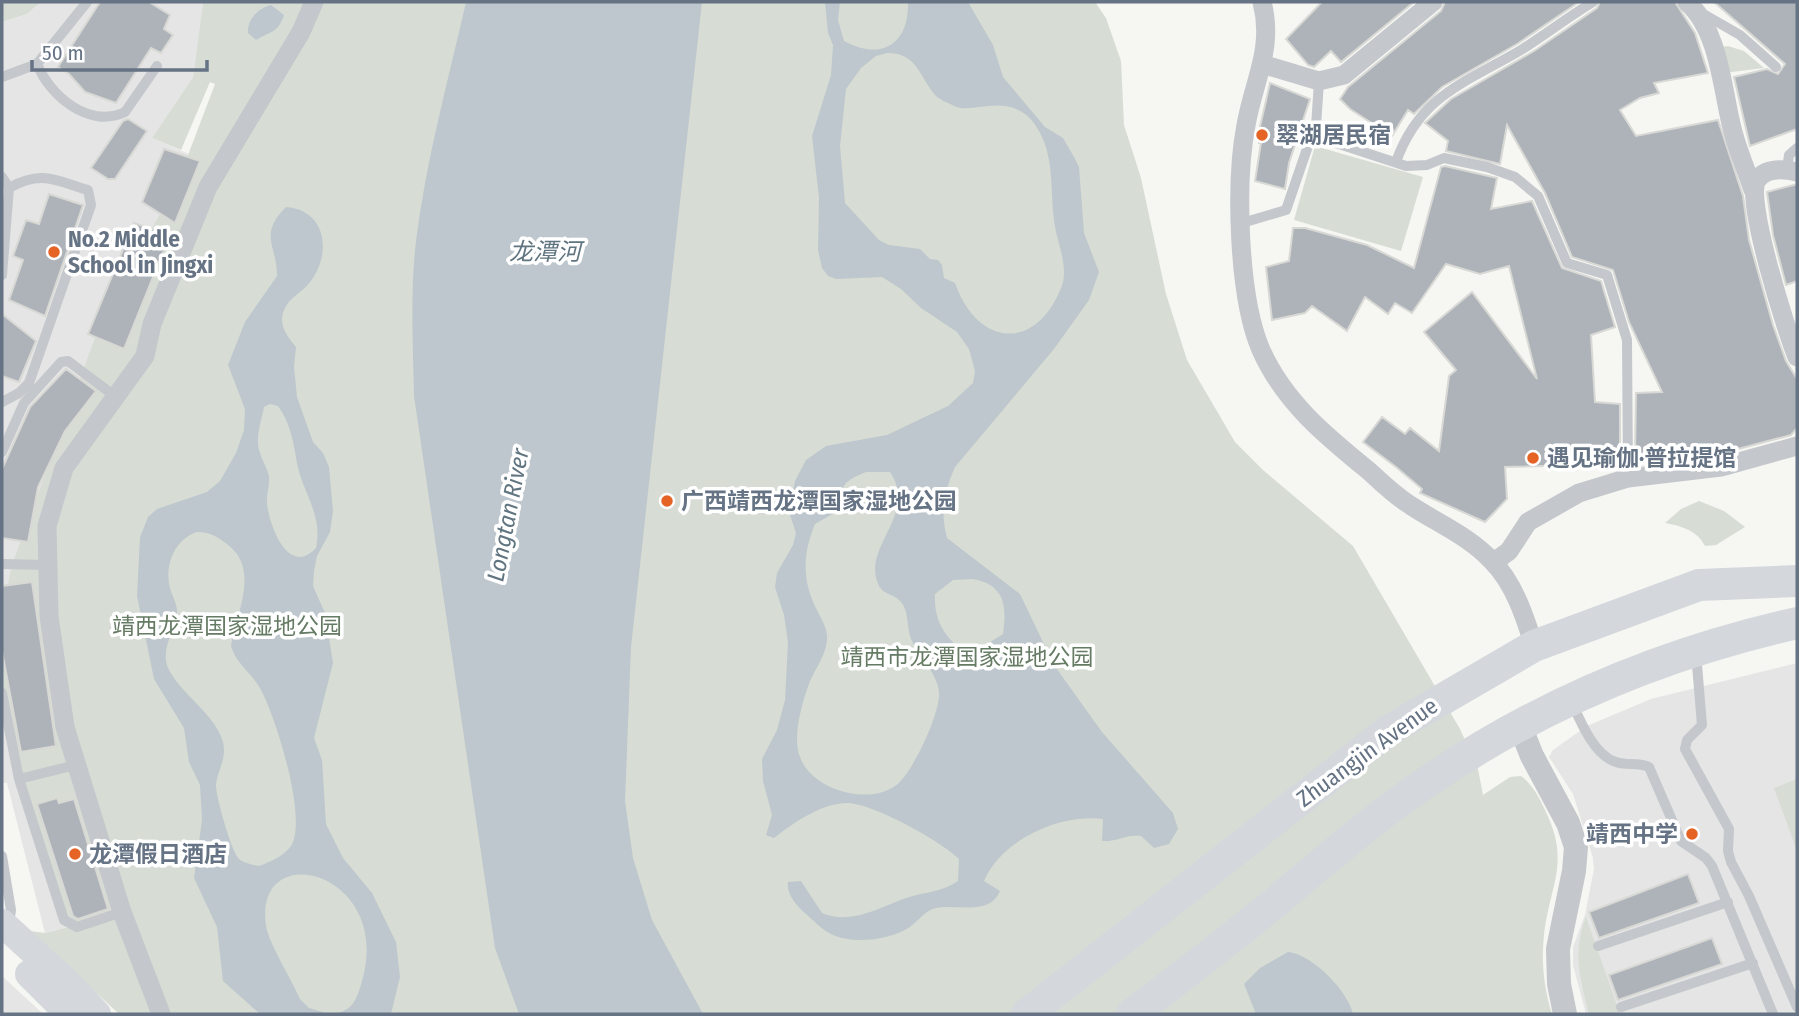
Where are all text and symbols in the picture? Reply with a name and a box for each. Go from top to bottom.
scale bar [32,28,206,72]
text: 50 m [42,40,84,66]
place label: 翠湖居民宿 [1276,121,1391,149]
marker: 翠湖居民宿 [1254,127,1270,143]
place label: No.2 Middle School in Jingxi [68,225,213,279]
water label: 龙潭河 [509,238,585,266]
marker: No.2 Middle School in Jingxi [46,244,62,260]
place label: 遇见瑜伽·普拉提馆 [1547,444,1736,472]
water label: Longtan River [481,445,535,584]
marker: 遇见瑜伽·普拉提馆 [1525,450,1541,466]
place label: 广西靖西龙潭国家湿地公园 [681,487,957,515]
marker: 广西靖西龙潭国家湿地公园 [659,493,675,509]
park label: 靖西龙潭国家湿地公园 [112,612,342,640]
park label: 靖西市龙潭国家湿地公园 [841,643,1094,671]
street label: Zhuangjin Avenue [1291,691,1443,813]
place label: 靖西中学 [1586,820,1678,848]
marker: 靖西中学 [1684,826,1700,842]
place label: 龙潭假日酒店 [89,840,227,868]
marker: 龙潭假日酒店 [67,846,83,862]

